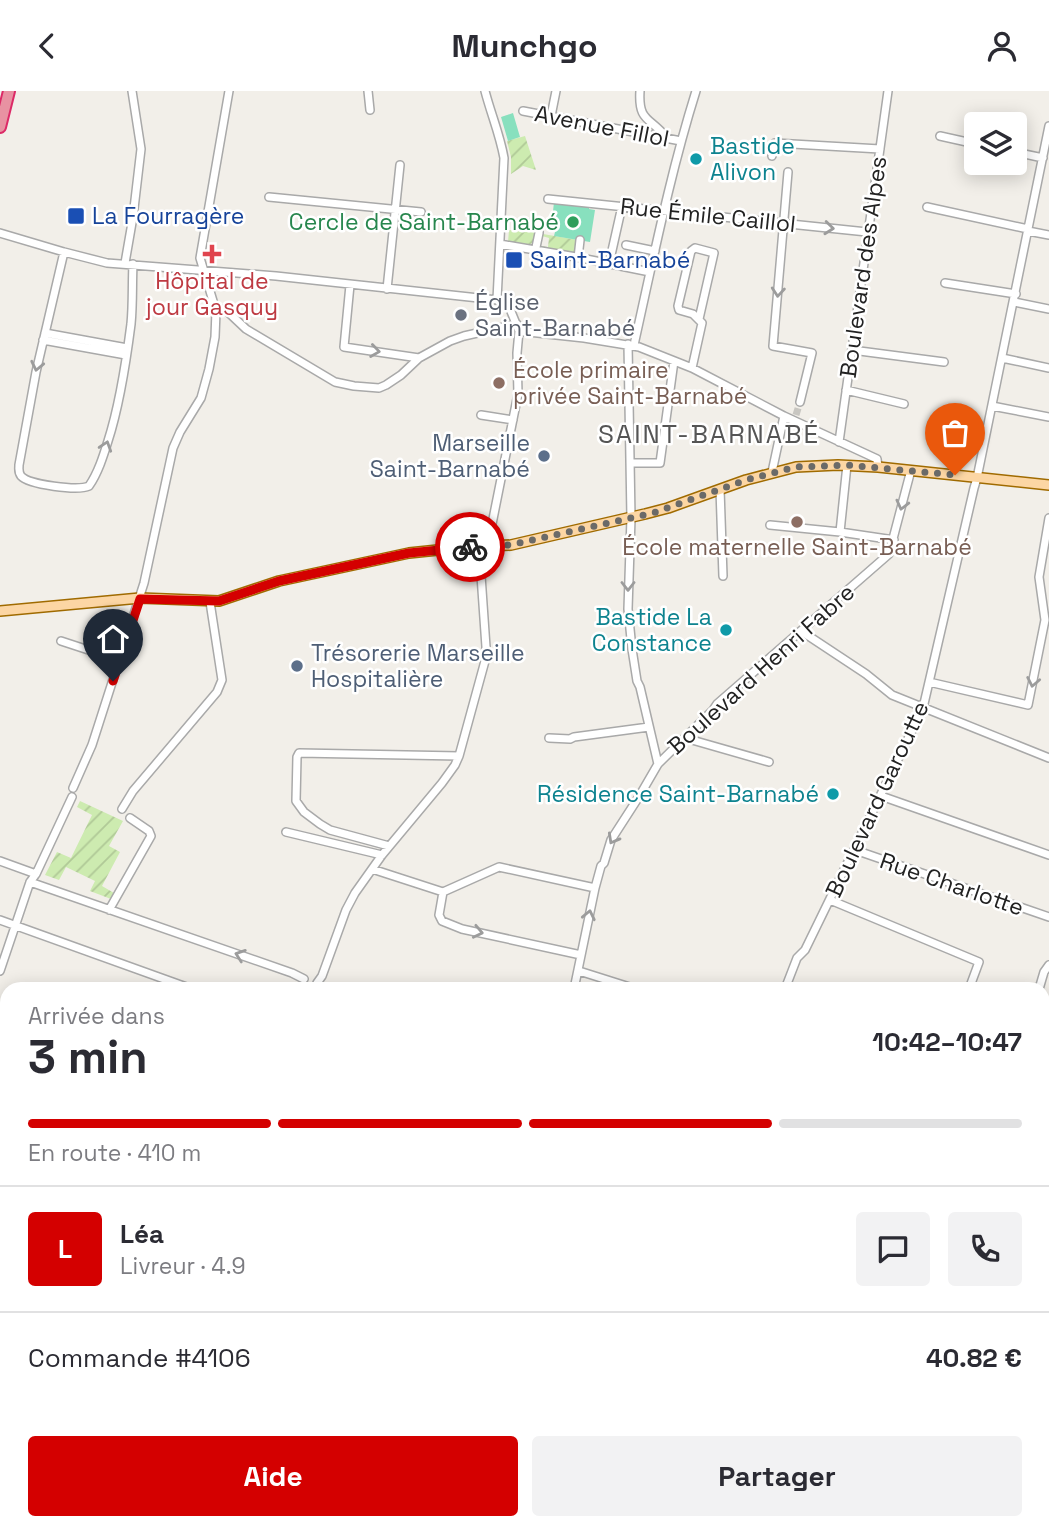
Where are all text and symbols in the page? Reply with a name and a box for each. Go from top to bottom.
text: Munchgo [451,26,598,66]
icon: back [28,27,66,65]
icon: person [983,27,1021,65]
street label: Avenue Fillol [532,98,672,154]
map controls [964,112,1027,175]
button: layers [964,112,1027,175]
place label: Bastide Alivon [710,131,795,187]
marker: Bastide Alivon [688,151,704,167]
street label: Boulevard des Alpes [833,154,893,380]
street label: Rue Émile Caillol [619,191,797,239]
place label: La Fourragère [92,201,244,231]
marker: La Fourragère [66,206,86,226]
place label: Cercle de Saint-Barnabé [289,207,559,237]
marker: Cercle de Saint-Barnabé [565,214,581,230]
one-way arrow [823,221,835,236]
marker: Hôpital de jour Gasquy [202,244,222,264]
place label: Saint-Barnabé [530,245,690,275]
marker: Saint-Barnabé [504,250,524,270]
place label: Hôpital de jour Gasquy [145,266,278,322]
one-way arrow [771,286,786,297]
place label: Église Saint-Barnabé [475,287,635,343]
marker: Église Saint-Barnabé [453,307,469,323]
one-way arrow [369,344,381,359]
place label: École primaire privée Saint-Barnabé [513,355,747,411]
one-way arrow [31,360,46,372]
marker: École primaire privée Saint-Barnabé [491,375,507,391]
pin [925,403,985,475]
icon: bag [936,414,974,452]
district label: SAINT-BARNABÉ [598,417,820,451]
place label: Marseille Saint-Barnabé [370,428,530,484]
one-way arrow [98,440,113,452]
marker: Marseille Saint-Barnabé [536,448,552,464]
one-way arrow [896,499,910,511]
courier [435,512,505,582]
marker: École maternelle Saint-Barnabé [789,514,805,530]
icon: bike [451,528,489,566]
place label: École maternelle Saint-Barnabé [622,532,972,562]
street label: Boulevard Henri Fabre [661,577,861,761]
one-way arrow [620,581,636,592]
place label: Bastide La Constance [592,602,712,658]
pin [83,609,143,681]
icon: home [94,620,132,658]
marker: Bastide La Constance [718,622,734,638]
place label: Trésorerie Marseille Hospitalière [311,638,525,694]
marker: Trésorerie Marseille Hospitalière [289,658,305,674]
one-way arrow [1026,676,1041,688]
street label: Boulevard Garoutte [818,696,936,902]
place label: Résidence Saint-Barnabé [537,779,819,809]
marker: Résidence Saint-Barnabé [825,786,841,802]
one-way arrow [608,832,621,844]
street label: Rue Charlotte [876,845,1028,923]
one-way arrow [581,909,596,921]
one-way arrow [472,924,484,939]
one-way arrow [234,949,247,963]
text: Arrivée dans [28,1001,165,1031]
text: 10:42–10:47 [872,1025,1022,1059]
text: 3 min [28,1028,148,1086]
text: En route · 410 m [28,1138,201,1168]
button: chat [856,1212,930,1286]
button: phone [948,1212,1022,1286]
text: Léa [120,1217,164,1251]
text: L [58,1232,72,1266]
text: Livreur · 4.9 [120,1251,246,1281]
text: Commande #4106 [28,1341,251,1375]
text: 40.82 € [926,1341,1022,1375]
button: Aide [28,1436,518,1516]
button: Partager [532,1436,1022,1516]

